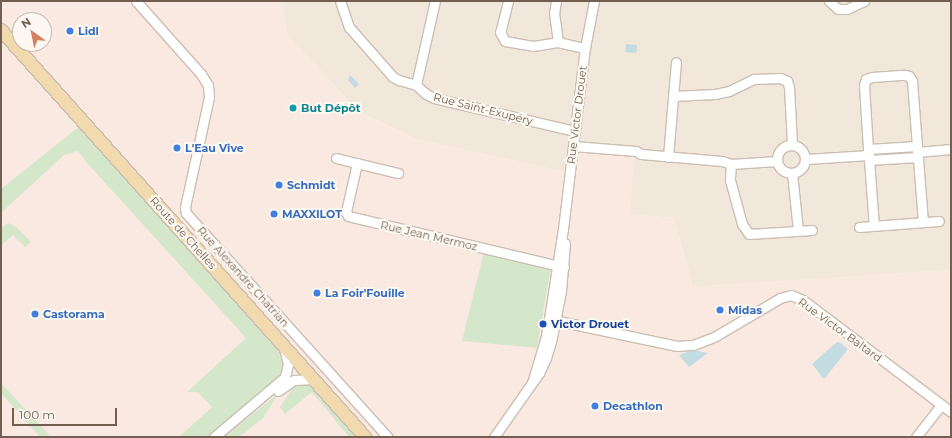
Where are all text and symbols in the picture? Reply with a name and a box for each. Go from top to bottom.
north arrow [12,12,52,52]
text: N [18,14,34,31]
place label: Lidl [78,24,99,38]
marker: Lidl [65,26,75,36]
street label: Rue Victor Drouet [564,65,590,165]
street label: Rue Saint-Exupéry [432,90,534,128]
place label: But Dépôt [301,101,360,115]
marker: But Dépôt [288,103,298,113]
place label: L'Eau Vive [185,141,244,155]
marker: L'Eau Vive [172,143,182,153]
place label: Schmidt [287,178,335,192]
marker: Schmidt [274,180,284,190]
street label: Route de Chelles [147,194,219,272]
place label: MAXXILOT [282,207,342,221]
marker: MAXXILOT [269,209,279,219]
street label: Rue Jean Mermoz [379,218,479,254]
street label: Rue Alexandre Chatrian [194,224,292,330]
place label: La Foir'Fouille [325,286,405,300]
marker: La Foir'Fouille [312,288,322,298]
street label: Rue Victor Baltard [796,295,884,365]
place label: Midas [728,303,762,317]
marker: Midas [715,305,725,315]
place label: Castorama [43,307,105,321]
marker: Castorama [30,309,40,319]
place label: Victor Drouet [551,317,629,331]
marker: Victor Drouet [538,319,548,329]
place label: Decathlon [603,399,663,413]
scale bar [14,400,119,426]
marker: Decathlon [590,401,600,411]
text: 100 m [19,407,55,422]

